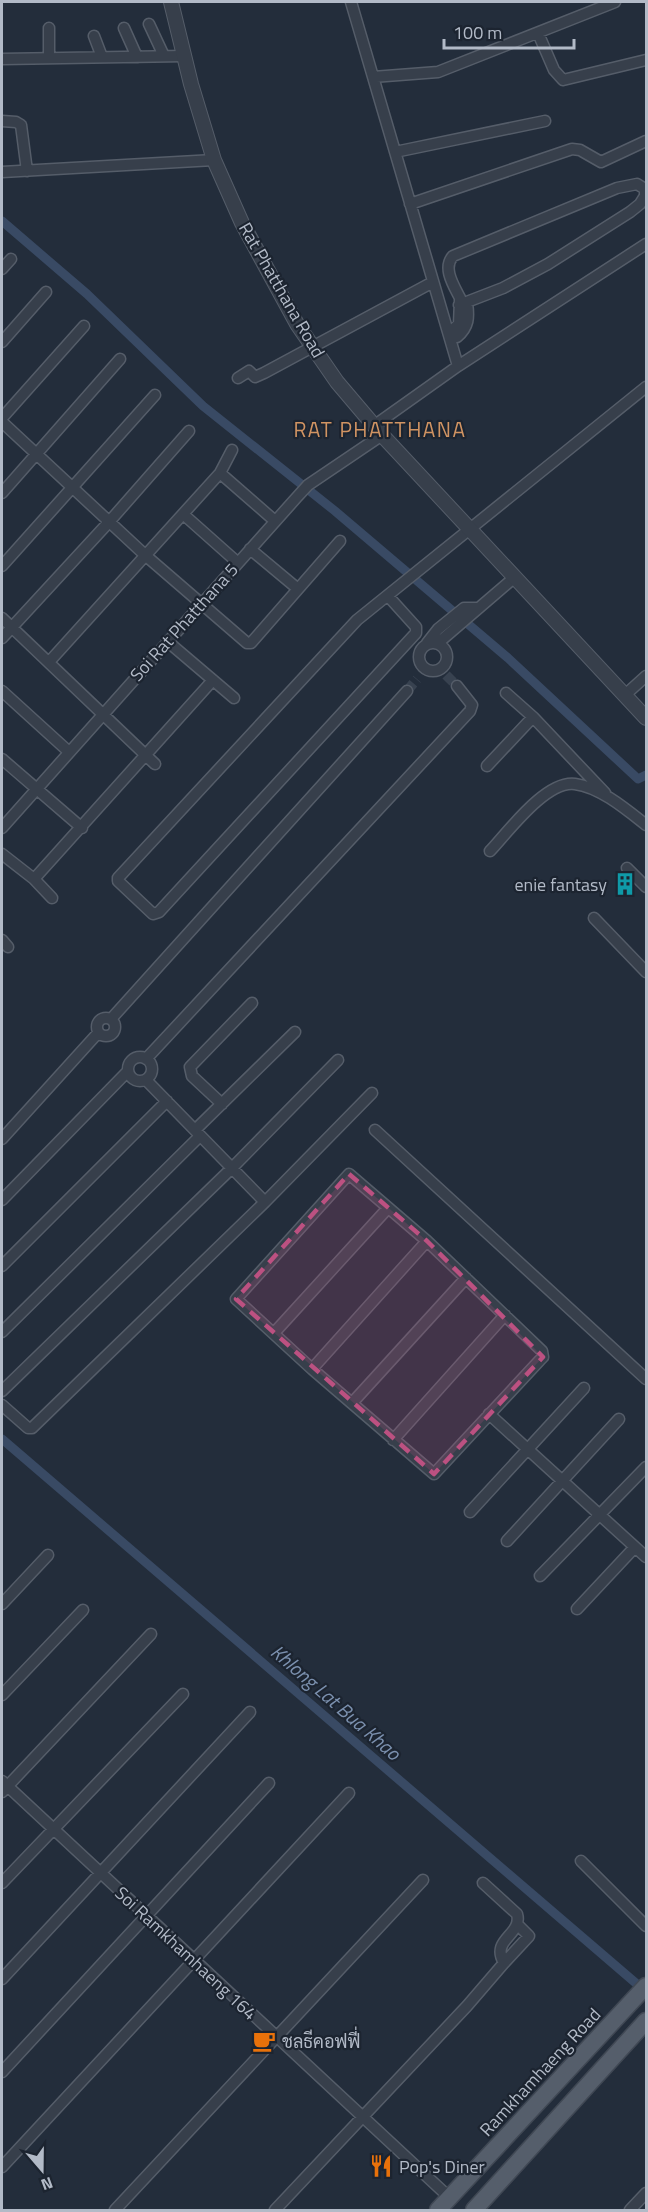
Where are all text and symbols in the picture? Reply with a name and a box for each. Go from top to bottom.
scale bar [444,12,574,50]
text: 100 m [453,19,502,46]
street label: Rat Phatthana Road [232,217,332,363]
district label: RAT PHATTHANA [293,413,467,445]
street label: Soi Rat Phatthana 5 [123,557,245,687]
place label: enie fantasy [514,871,607,898]
building icon: enie fantasy [612,871,638,897]
water label: Khlong Lat Bua Khao [264,1637,409,1768]
street label: Soi Ramkhamhaeng 164 [109,1880,263,2026]
street label: Ramkhamhaeng Road [473,2002,607,2142]
place label: ชลธีคอฟฟี่ [282,2026,360,2055]
cafe icon: ชลธีคอฟฟี่ [251,2028,277,2054]
north arrow [12,2140,72,2200]
restaurant icon: Pop's Diner [368,2153,394,2179]
place label: Pop's Diner [399,2153,485,2180]
text: N [38,2171,56,2197]

